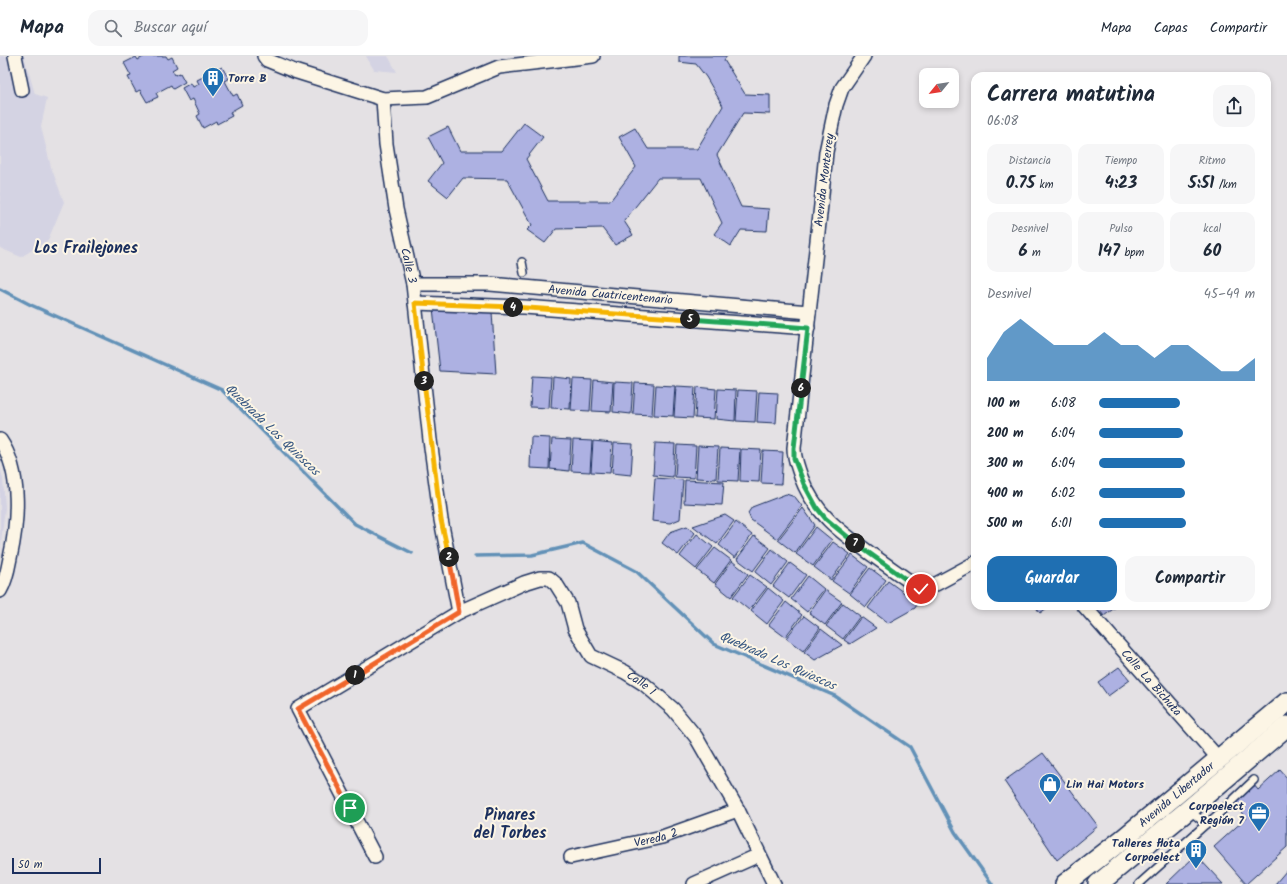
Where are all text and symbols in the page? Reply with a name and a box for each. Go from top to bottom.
search box [88,10,368,46]
text: Mapa [20,13,64,43]
text: Buscar aquí [134,16,207,40]
icon: search [102,17,124,39]
text: Mapa [1101,17,1132,39]
text: Capas [1154,17,1188,39]
text: Compartir [1210,17,1267,39]
building icon: Torre B [200,65,226,98]
north arrow [919,68,959,108]
map controls [919,68,959,108]
place label: Torre B [228,69,267,88]
text: Carrera matutina [987,78,1155,113]
button: share [1213,85,1255,127]
text: 06:08 [987,111,1018,132]
street label: Avenida Monterrey [809,132,840,228]
text: Distancia [1008,152,1051,170]
text: Tiempo [1105,152,1137,170]
text: Ritmo [1199,152,1226,170]
text: 0.75 [1006,170,1035,197]
text: 4:23 [1105,170,1137,197]
text: 5:51 [1188,170,1214,197]
text: km [1035,176,1054,194]
text: /km [1214,176,1237,194]
text: Desnivel [1011,220,1048,238]
text: Pulso [1109,220,1133,238]
text: kcal [1203,220,1221,238]
district label: Los Frailejones [34,236,139,261]
text: 6 [1018,238,1028,265]
text: 147 [1098,238,1120,265]
text: 60 [1203,238,1221,265]
text: m [1028,244,1041,262]
text: bpm [1120,244,1144,262]
street label: Calle 3 [395,246,422,286]
street label: Avenida Cuatricentenario [547,280,674,310]
text: Desnivel [987,284,1031,305]
text: 45–49 m [1204,284,1255,305]
pin: 4 [503,297,523,317]
text: 4 [510,298,516,316]
pin: 5 [680,309,700,329]
text: 5 [687,310,693,328]
pin: 3 [414,371,434,391]
text: 3 [421,372,427,390]
pin: 6 [791,378,811,398]
water label: Quebrada Los Quioscos [220,379,325,482]
text: 6 [798,379,804,397]
text: 100 m [987,393,1020,414]
text: 6:08 [1051,393,1076,414]
text: 200 m [987,423,1024,444]
text: 6:04 [1051,423,1075,444]
text: 300 m [987,453,1023,474]
text: 6:04 [1051,453,1075,474]
text: 400 m [987,483,1023,504]
text: 6:02 [1051,483,1075,504]
text: 500 m [987,513,1023,534]
text: 6:01 [1051,513,1072,534]
pin: 7 [845,533,865,553]
text: 7 [852,534,858,552]
pin: 2 [439,547,459,567]
text: 2 [446,548,452,566]
button: Guardar [987,556,1117,602]
button: Compartir [1125,556,1255,602]
pin [904,572,938,606]
icon: check [910,578,932,600]
water label: Quebrada Los Quioscos [716,626,840,697]
street label: Calle La Bichuta [1116,645,1186,721]
pin: 1 [345,665,365,685]
text: 1 [353,666,357,684]
street label: Calle 1 [622,666,660,701]
street label: Avenida Libertador [1134,757,1220,832]
shop icon: Lin Hai Motors [1037,771,1063,804]
place label: Lin Hai Motors [1066,775,1144,794]
pin [333,791,367,825]
icon: arrive [339,797,361,819]
place label: Corpoelect Región 7 [1189,797,1245,830]
office icon: Corpoelect Región 7 [1246,800,1272,833]
district label: Pinares del Torbes [474,803,547,846]
street label: Vereda 2 [632,823,681,853]
place label: Talleres flota Corpoelect [1112,834,1181,867]
building icon: Talleres flota Corpoelect [1183,837,1209,870]
scale bar [12,856,101,875]
text: 50 m [18,856,43,874]

